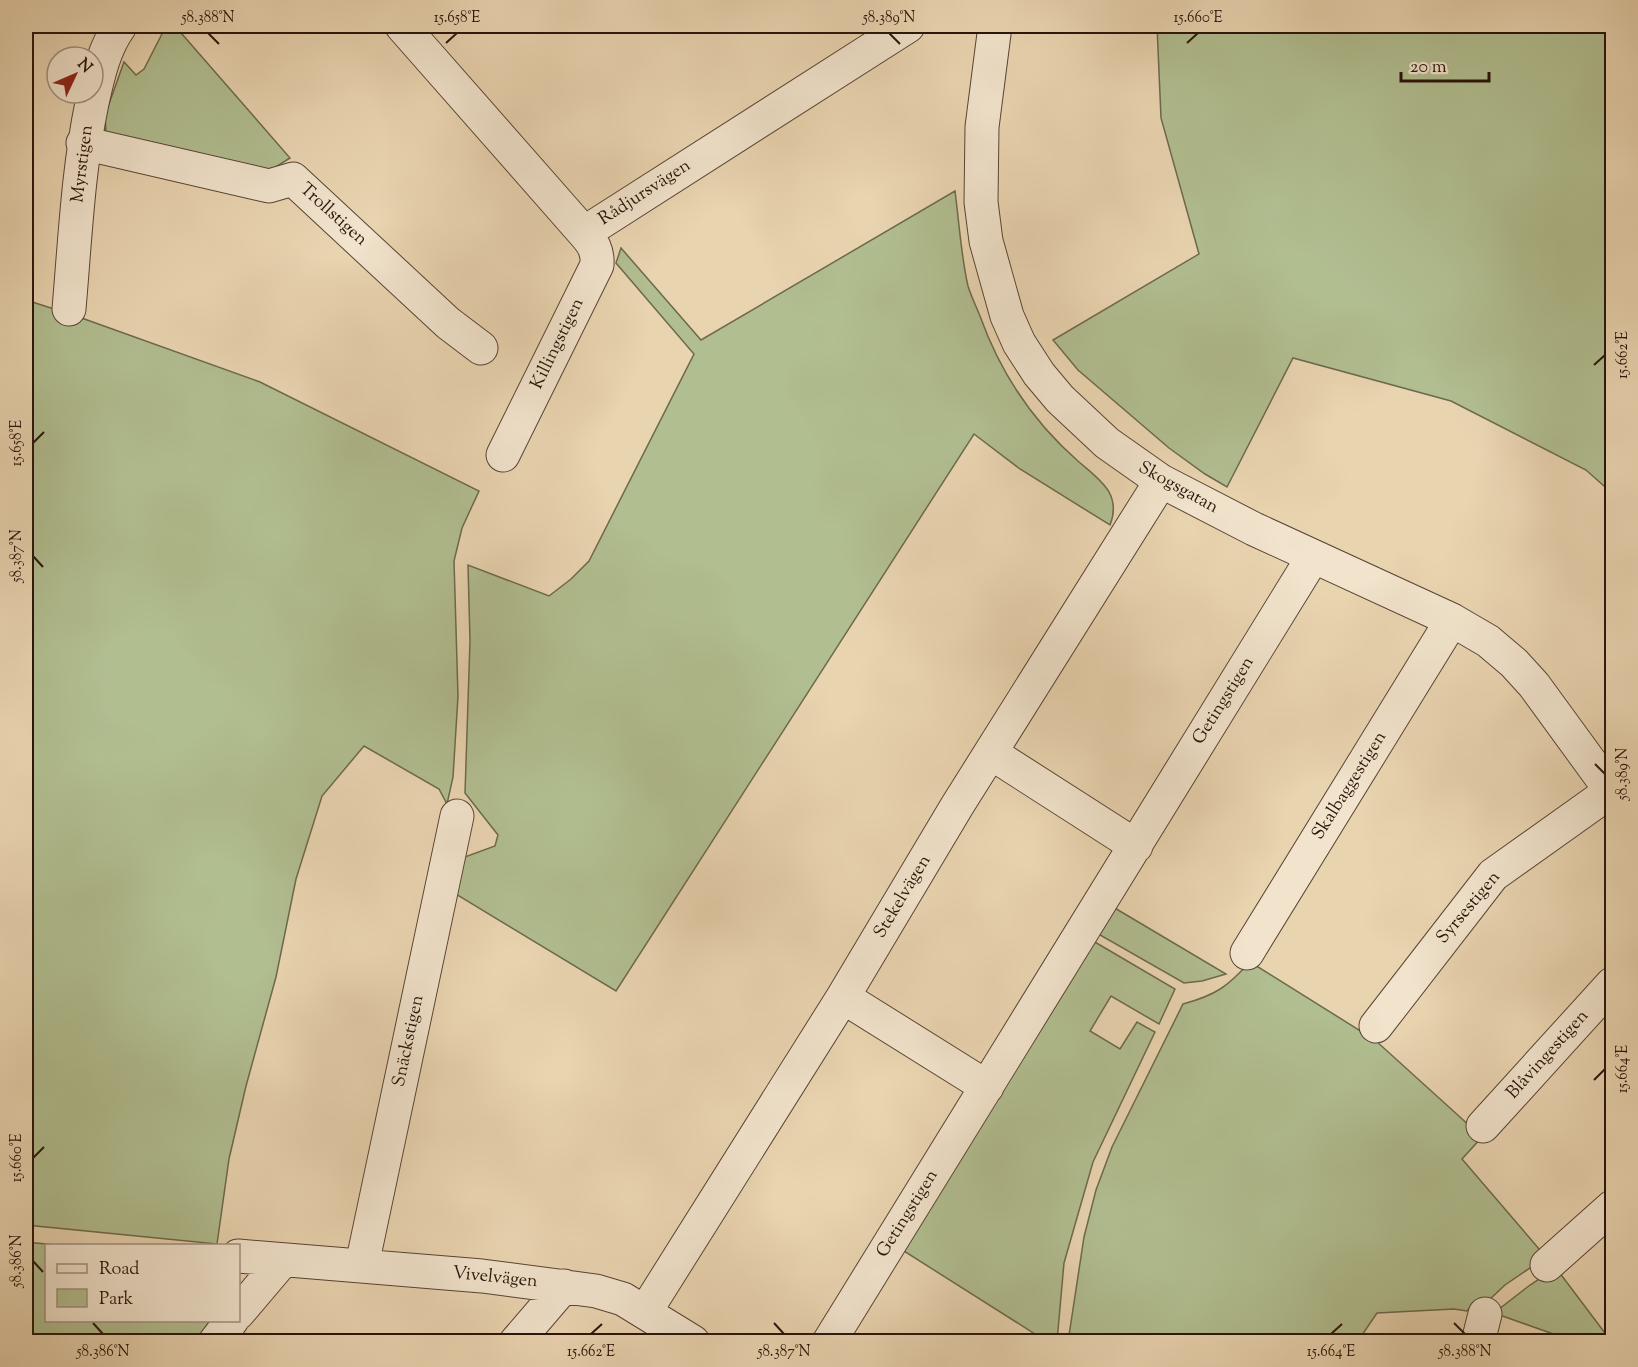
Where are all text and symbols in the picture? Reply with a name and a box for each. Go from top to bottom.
text: 58.388°N [180,8,235,29]
text: 15.658°E [434,8,480,29]
text: 58.389°N [862,8,915,29]
text: 15.660°E [1173,8,1223,29]
north arrow [45,45,105,105]
scale bar [1401,45,1490,83]
text: N [71,54,97,79]
text: 20 m [1410,55,1447,81]
street label: Myrstigen [65,123,101,204]
street label: Rådjursvägen [594,153,697,233]
street label: Trollstigen [293,177,373,253]
street label: Killingstigen [525,294,591,394]
text: 15.662°E [1613,331,1634,379]
text: 15.658°E [7,420,28,466]
street label: Skogsgatan [1133,455,1223,521]
text: 58.387°N [7,529,28,584]
street label: Getingstigen [1187,652,1262,750]
street label: Skalbaggestigen [1306,726,1394,845]
text: 58.389°N [1613,748,1634,801]
street label: Stekelvägen [868,850,938,944]
street label: Syrsestigen [1431,866,1507,950]
street label: Snäckstigen [387,992,431,1089]
street label: Blåvingestigen [1501,1004,1595,1105]
text: 15.664°E [1613,1045,1634,1093]
text: 15.660°E [7,1133,28,1183]
street label: Getingstigen [871,1165,946,1263]
text: 58.386°N [7,1234,28,1289]
legend [45,1244,240,1322]
text: Road [99,1257,139,1283]
street label: Vivelvägen [451,1261,539,1295]
text: Park [99,1287,134,1313]
text: 58.386°N [75,1342,130,1363]
text: 15.662°E [567,1342,615,1363]
text: 58.387°N [756,1342,811,1363]
text: 15.664°E [1307,1342,1355,1363]
text: 58.388°N [1437,1342,1492,1363]

